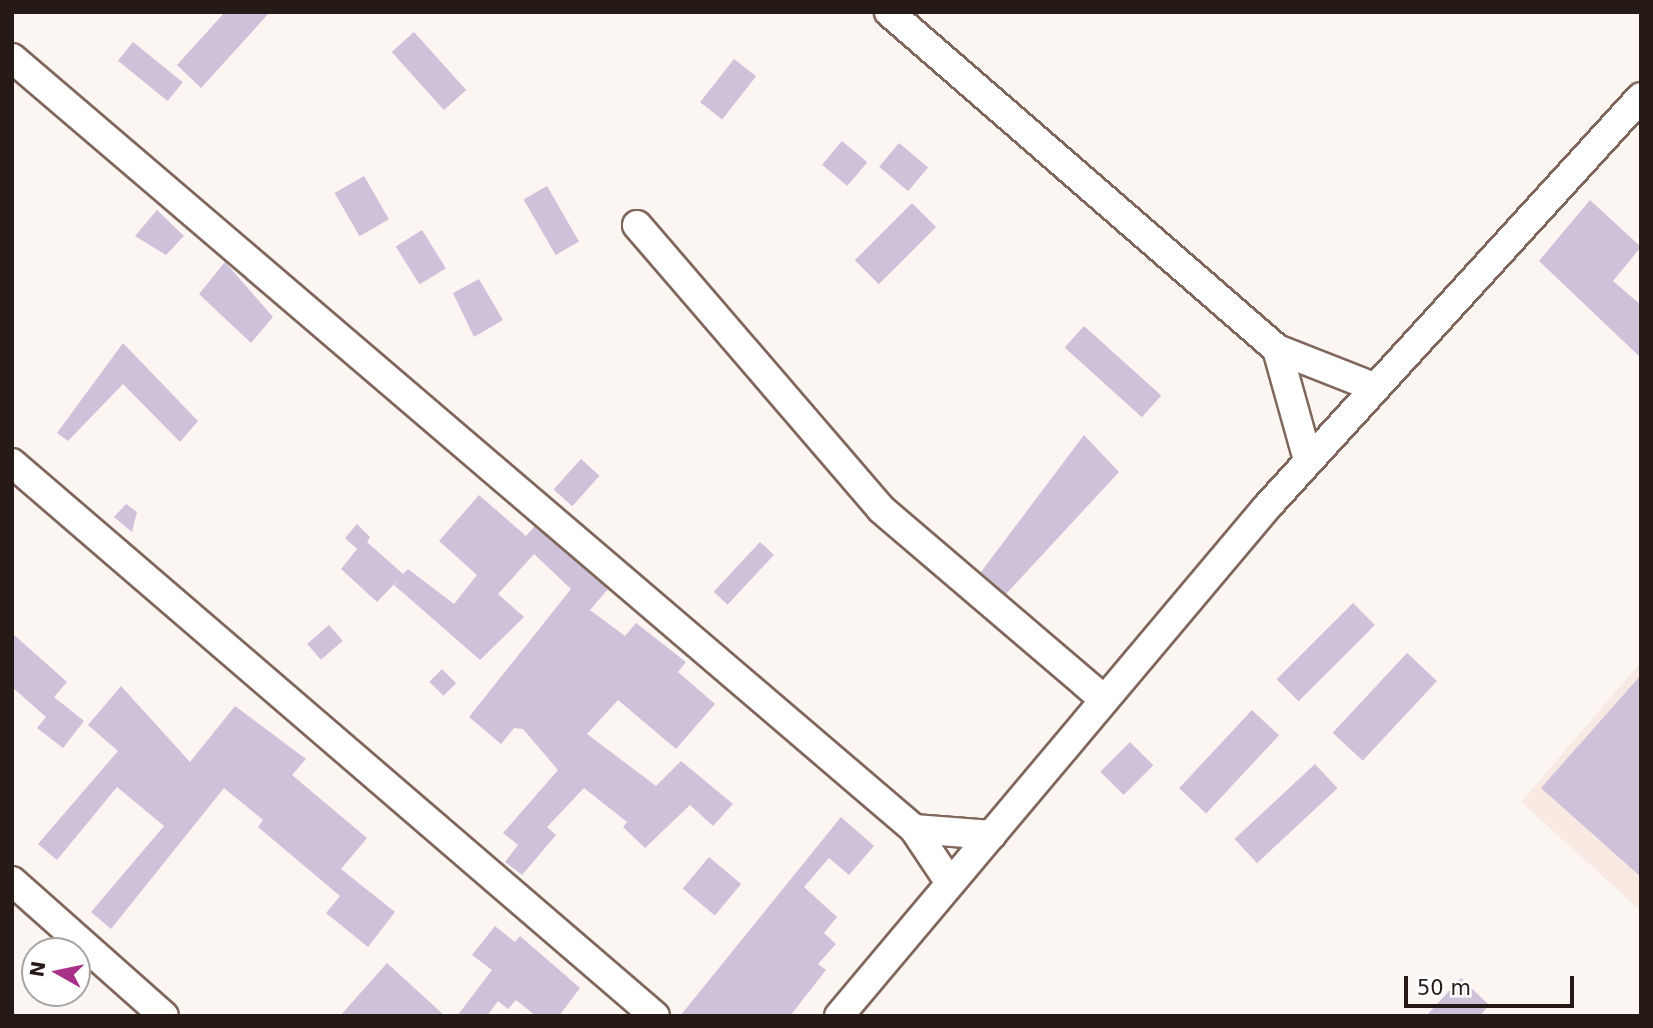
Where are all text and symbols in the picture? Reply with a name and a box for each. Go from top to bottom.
north arrow [21,937,91,1007]
text: N [25,959,49,979]
scale bar [1408,962,1578,1006]
text: 50 m [1417,976,1471,1000]

